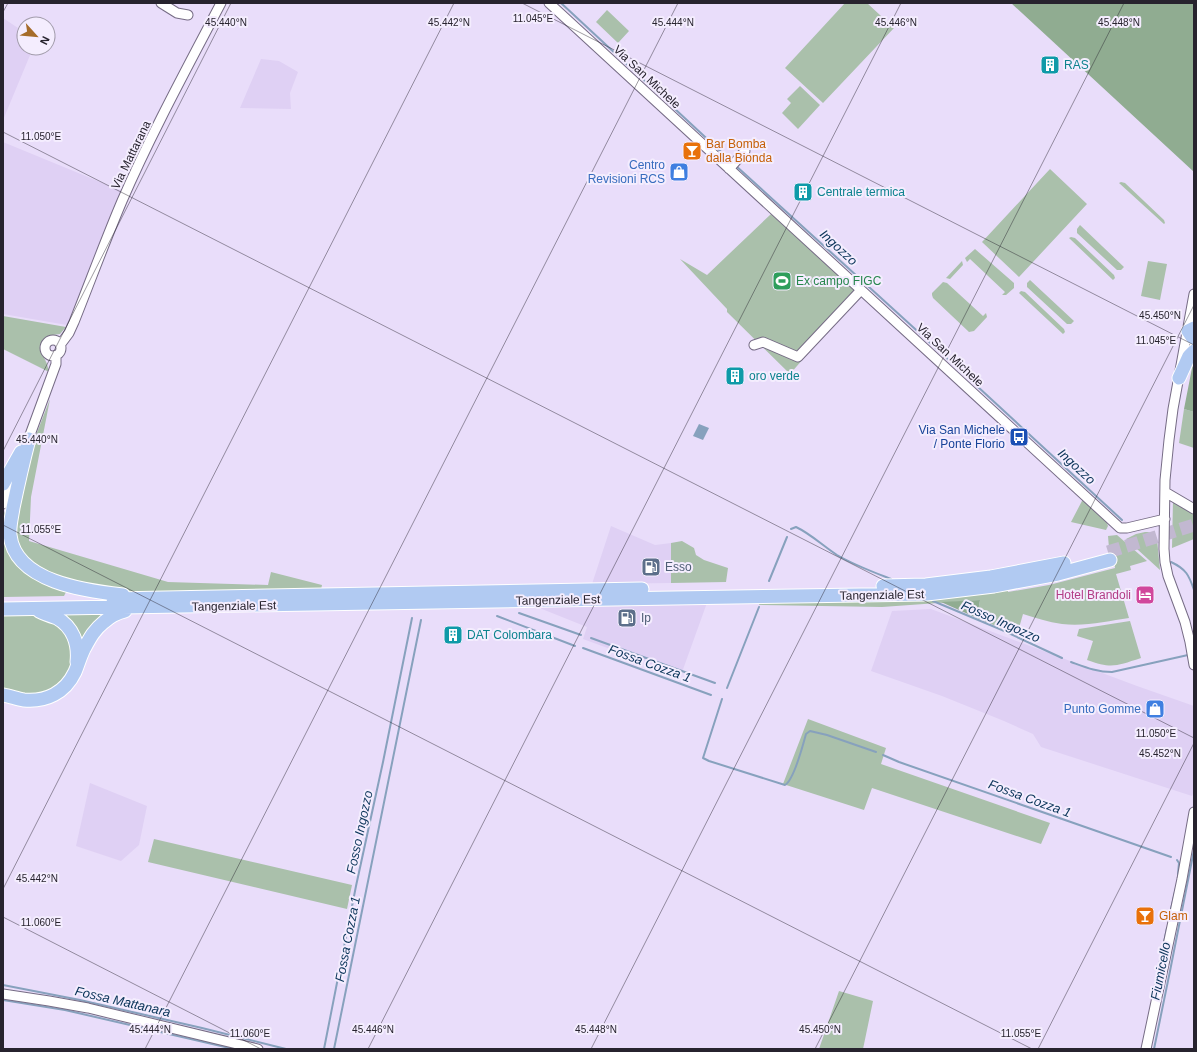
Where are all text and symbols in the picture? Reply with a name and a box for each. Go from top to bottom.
text: 11.045°E [513,13,554,24]
north arrow [16,16,56,56]
text: 45.440°N [205,17,247,28]
text: 45.442°N [428,17,470,28]
text: 45.444°N [652,17,694,28]
text: 45.446°N [875,17,917,28]
text: 45.448°N [1098,17,1140,28]
text: N [38,34,52,47]
street label: Via San Michele [611,42,684,112]
building icon: RAS [1039,54,1061,76]
place label: RAS [1064,58,1089,72]
street label: Via Mattarana [108,118,154,192]
text: 11.050°E [21,131,62,142]
place label: Bar Bomba dalla Bionda [706,137,772,165]
bar icon: Bar Bomba dalla Bionda [681,140,703,162]
place label: Centro Revisioni RCS [588,158,665,186]
shop icon: Centro Revisioni RCS [668,161,690,183]
building icon: Centrale termica [792,181,814,203]
place label: Centrale termica [817,185,905,199]
water label: Ingozzo [817,226,860,268]
sports icon: Ex campo FIGC [771,270,793,292]
place label: Ex campo FIGC [796,274,882,288]
text: 45.450°N [1139,310,1181,321]
street label: Via San Michele [914,320,987,390]
text: 11.045°E [1136,335,1177,346]
building icon: oro verde [724,365,746,387]
place label: oro verde [749,369,800,383]
place label: Via San Michele / Ponte Florio [919,423,1005,451]
bus stop icon: Via San Michele / Ponte Florio [1008,426,1030,448]
text: 45.440°N [16,434,58,445]
water label: Ingozzo [1055,445,1098,487]
text: 11.055°E [21,524,62,535]
fuel station icon: Esso [640,556,662,578]
place label: Esso [665,560,692,574]
hotel icon: Hotel Brandoli [1134,584,1156,606]
street label: Tangenziale Est [840,587,925,603]
place label: Hotel Brandoli [1056,588,1131,602]
street label: Tangenziale Est [516,592,601,608]
water label: Fosso Ingozzo [959,597,1042,646]
street label: Tangenziale Est [192,598,277,614]
fuel station icon: Ip [616,607,638,629]
place label: Ip [641,611,651,625]
building icon: DAT Colombara [442,624,464,646]
place label: DAT Colombara [467,628,552,642]
water label: Fossa Cozza 1 [607,642,693,685]
shop icon: Punto Gomme [1144,698,1166,720]
place label: Punto Gomme [1064,702,1141,716]
text: 11.050°E [1136,728,1177,739]
text: 45.452°N [1139,748,1181,759]
water label: Fossa Cozza 1 [987,777,1073,820]
water label: Fosso Ingozzo [343,789,376,875]
text: 45.442°N [16,873,58,884]
water label: Fossa Cozza 1 [332,895,363,983]
bar icon: Glam [1134,905,1156,927]
place label: Glam [1159,909,1188,923]
text: 11.060°E [21,917,62,928]
water label: Fiumicello [1148,941,1173,1001]
water label: Fossa Mattanara [74,983,172,1020]
text: 45.444°N [129,1024,171,1035]
text: 45.446°N [352,1024,394,1035]
text: 45.448°N [575,1024,617,1035]
text: 45.450°N [799,1024,841,1035]
text: 11.060°E [230,1028,271,1039]
text: 11.055°E [1001,1028,1042,1039]

